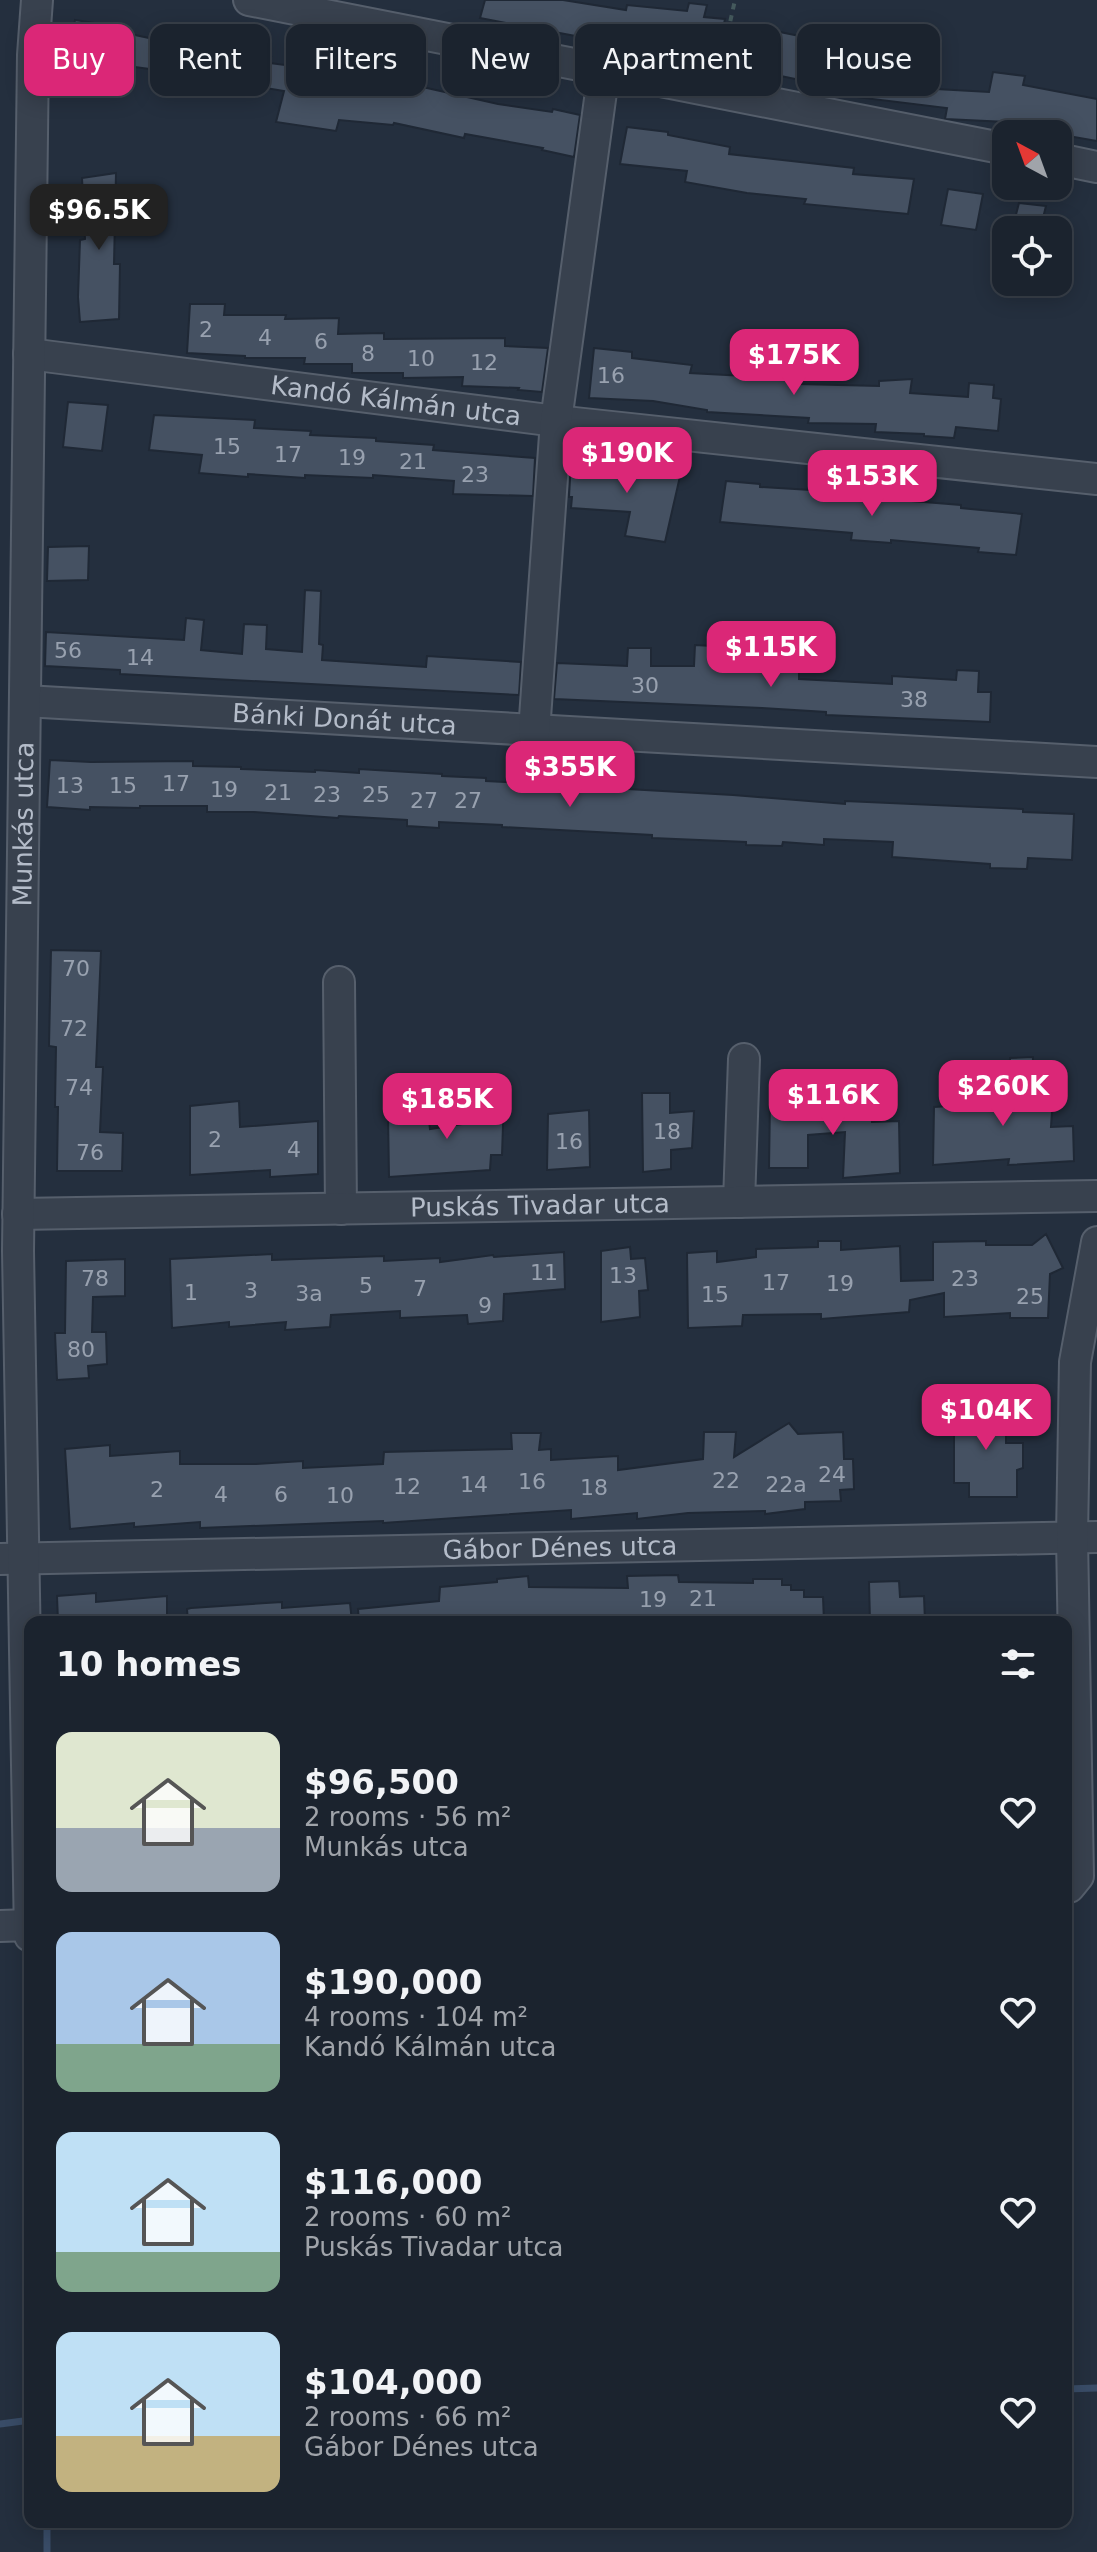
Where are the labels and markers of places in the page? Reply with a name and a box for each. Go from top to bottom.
pin: $96.5K [34,184,164,252]
pin: $175K [738,329,850,397]
pin: $190K [571,427,683,495]
pin: $153K [816,450,928,518]
pin: $115K [715,621,827,689]
pin: $355K [514,741,626,809]
pin: $260K [947,1060,1059,1128]
pin: $116K [777,1069,889,1137]
pin: $185K [391,1073,503,1141]
pin: $104K [930,1384,1042,1452]

